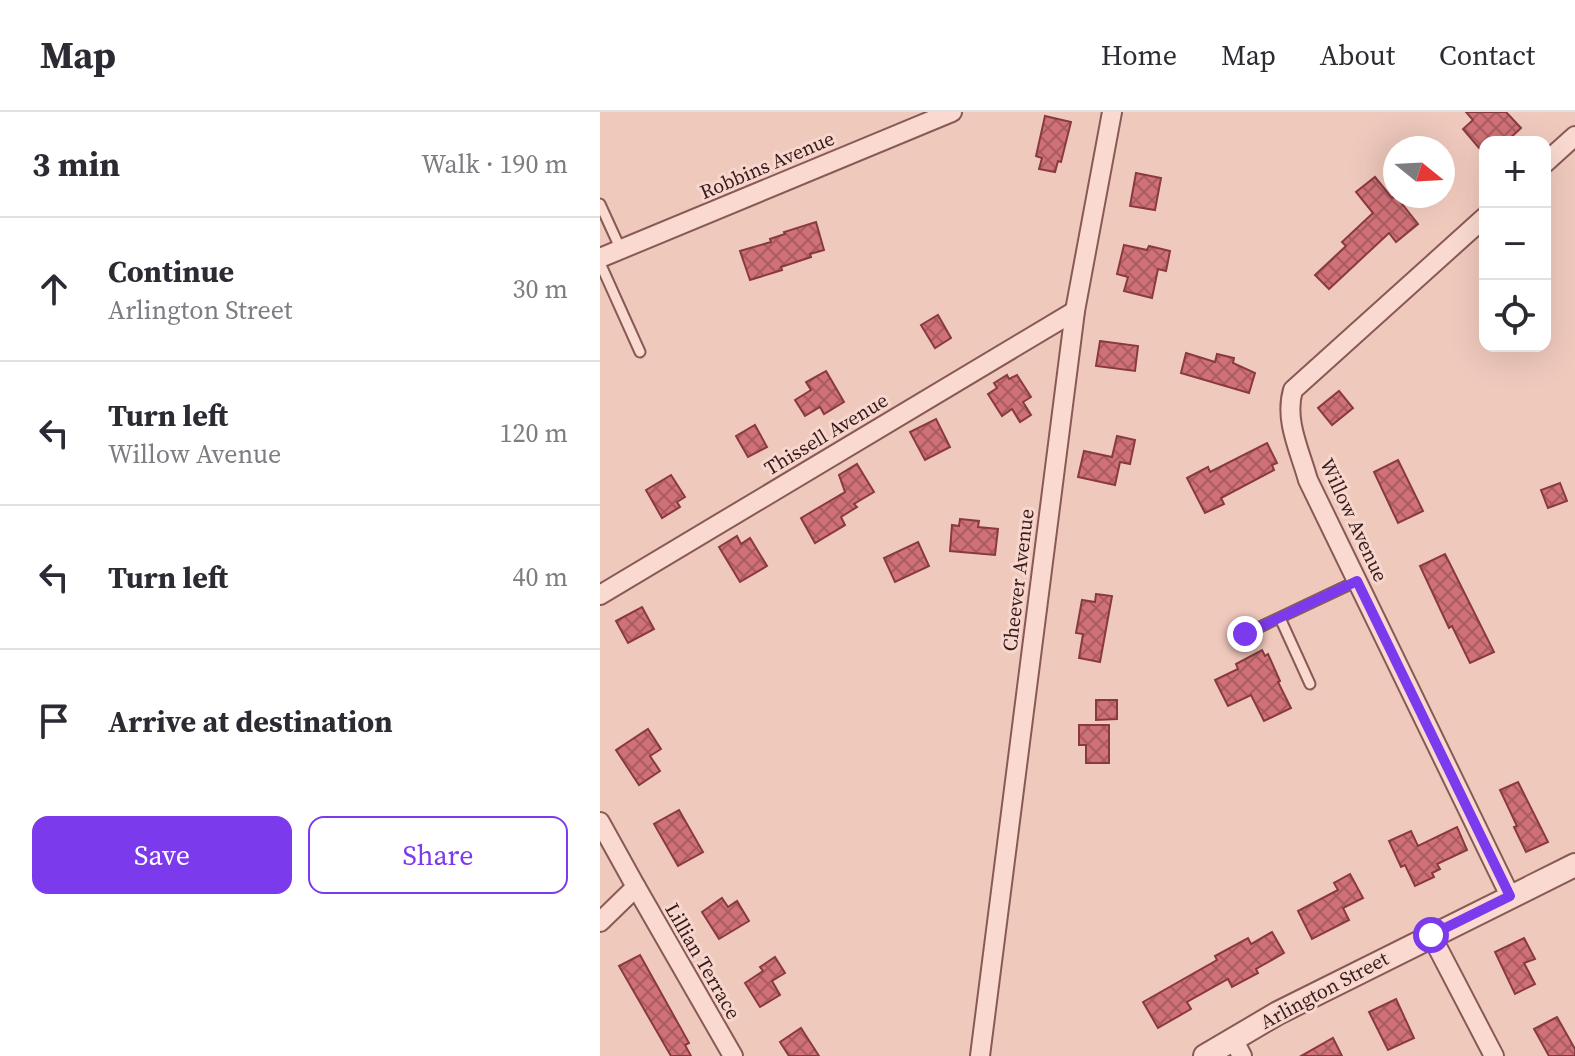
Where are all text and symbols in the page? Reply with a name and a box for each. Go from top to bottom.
text: Map [40,29,116,81]
text: Home [1101,36,1177,74]
text: Map [1221,36,1276,74]
text: About [1320,36,1395,74]
text: Contact [1439,36,1535,74]
street label: Robbins Avenue [695,124,839,206]
north arrow [1383,136,1455,208]
map controls [1479,136,1551,352]
button: + [1479,136,1551,208]
text: 3 min [32,141,120,187]
text: Walk · 190 m [421,146,568,182]
button: − [1479,208,1551,280]
text: Continue [108,251,234,292]
icon: ahead [32,267,76,311]
text: 30 m [513,271,568,307]
button: locate [1479,280,1551,352]
text: Arlington Street [108,292,292,328]
street label: Thissell Avenue [759,386,893,482]
text: Turn left [108,395,228,436]
icon: left [32,411,76,455]
text: 120 m [500,415,568,451]
text: Willow Avenue [108,436,281,472]
street label: Willow Avenue [1313,454,1395,586]
street label: Cheever Avenue [995,507,1041,653]
icon: left [32,555,76,599]
text: Turn left [108,557,228,598]
text: 40 m [513,559,568,595]
route end [1227,616,1263,652]
icon: arrive [32,699,76,743]
text: Arrive at destination [108,701,393,742]
button: Save [32,816,292,894]
button: Share [308,816,568,894]
street label: Lillian Terrace [658,898,748,1024]
route start [1413,917,1449,953]
street label: Arlington Street [1255,944,1394,1036]

